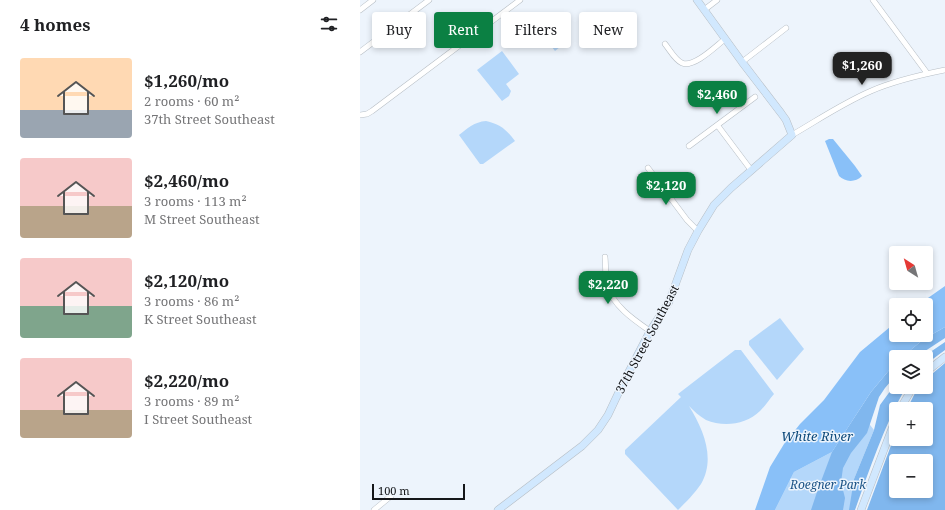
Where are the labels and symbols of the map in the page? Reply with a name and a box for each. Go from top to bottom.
pin: $1,260 [829,52,895,86]
pin: $2,460 [684,81,750,115]
pin: $2,120 [633,172,699,206]
north arrow [889,246,933,290]
pin: $2,220 [575,271,641,305]
street label: 37th Street Southeast [611,282,683,396]
water label: White River [781,427,854,445]
park label: Roegner Park [789,476,867,493]
scale bar [372,482,465,501]

